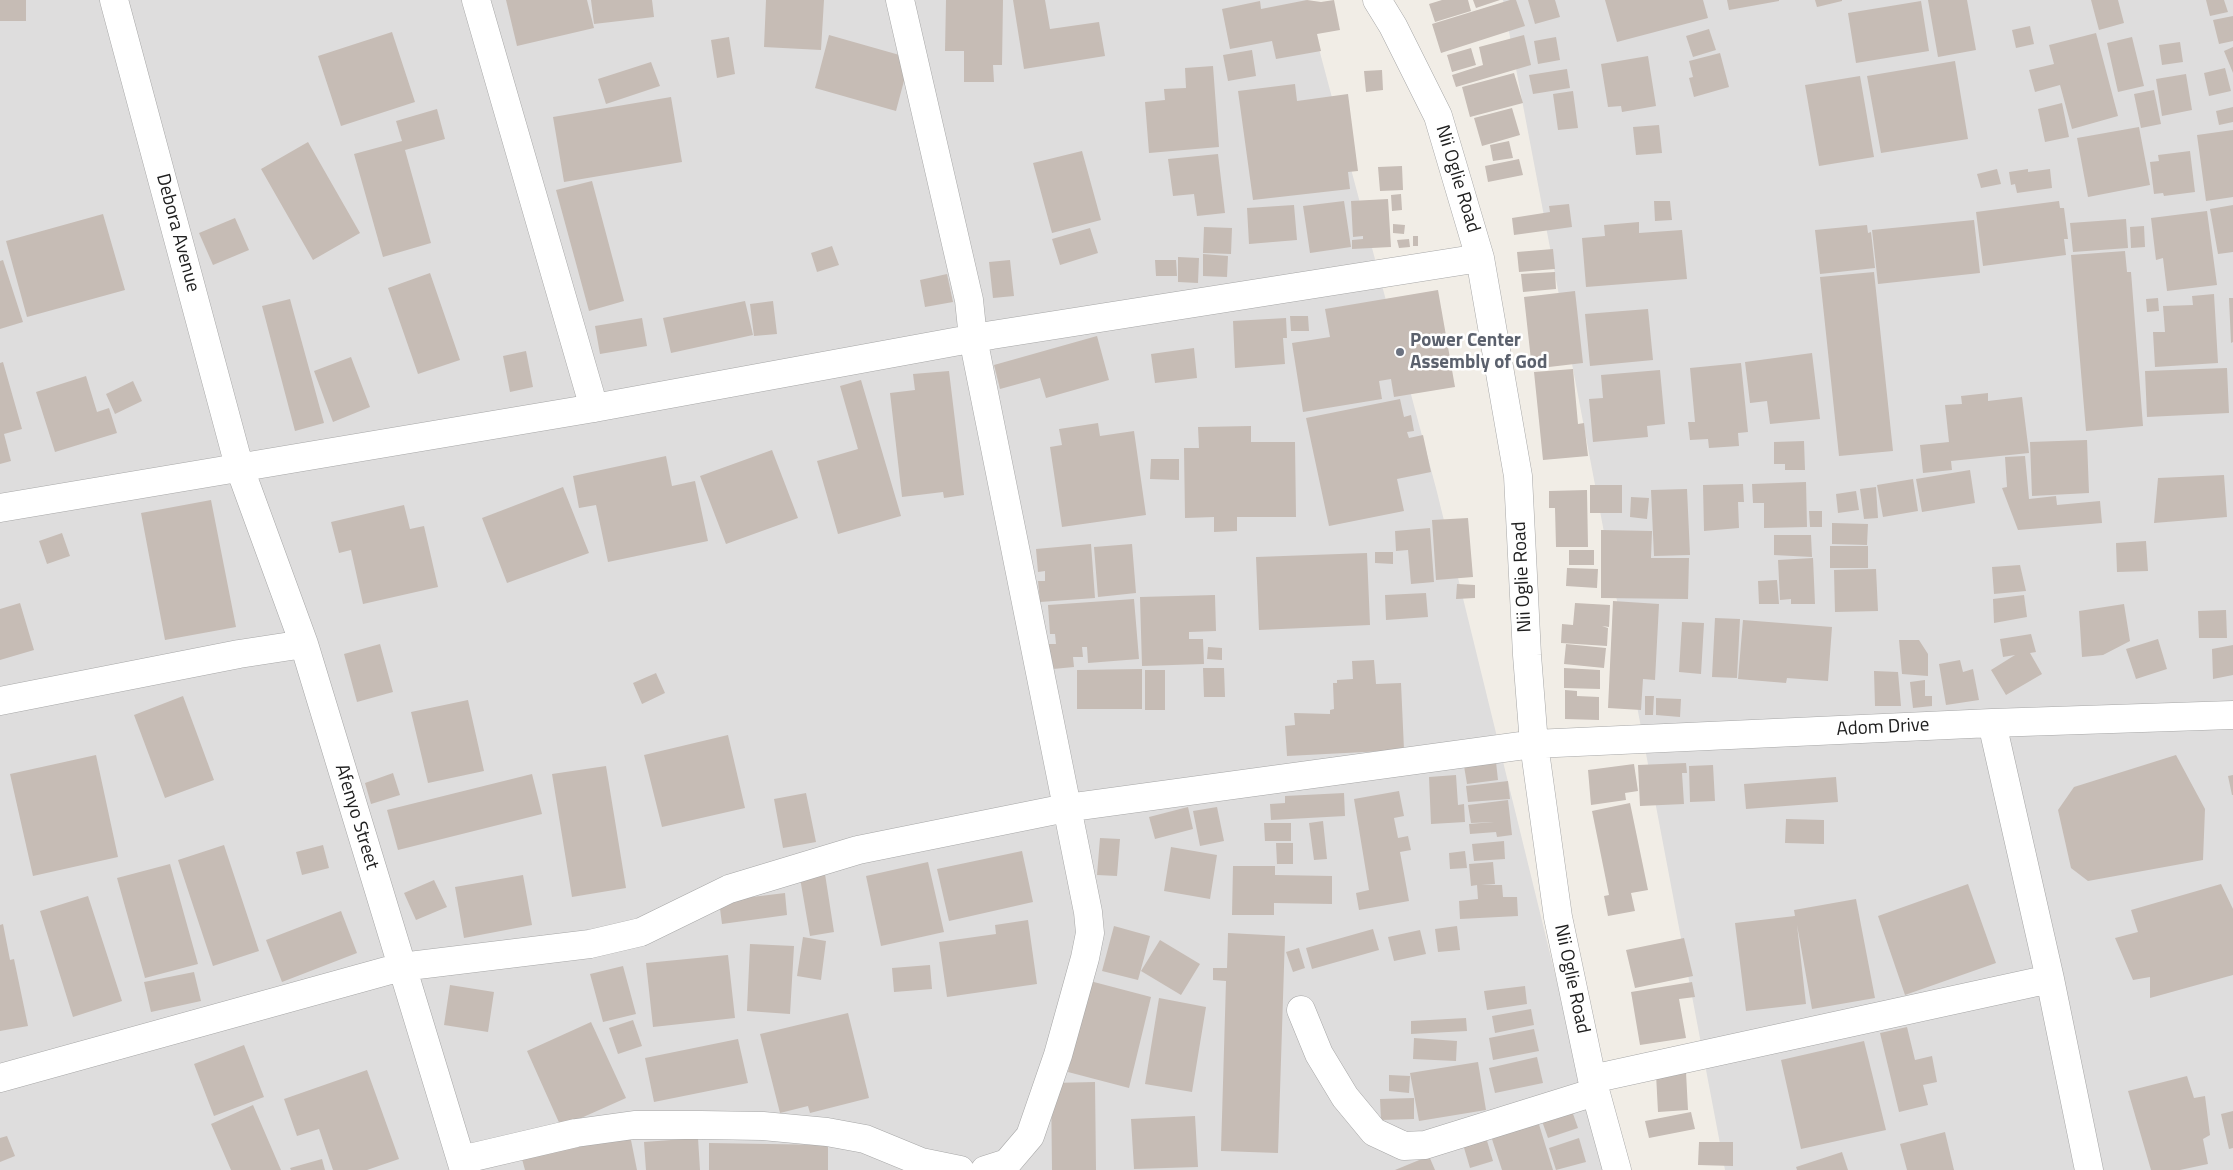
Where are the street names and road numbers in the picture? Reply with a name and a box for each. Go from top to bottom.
street label: Nii Oglie Road [1430,123,1484,235]
street label: Debora Avenue [150,171,204,295]
street label: Nii Oglie Road [1509,521,1537,633]
street label: Adom Drive [1836,714,1930,742]
street label: Afenyo Street [329,761,383,873]
street label: Nii Oglie Road [1548,922,1594,1036]

